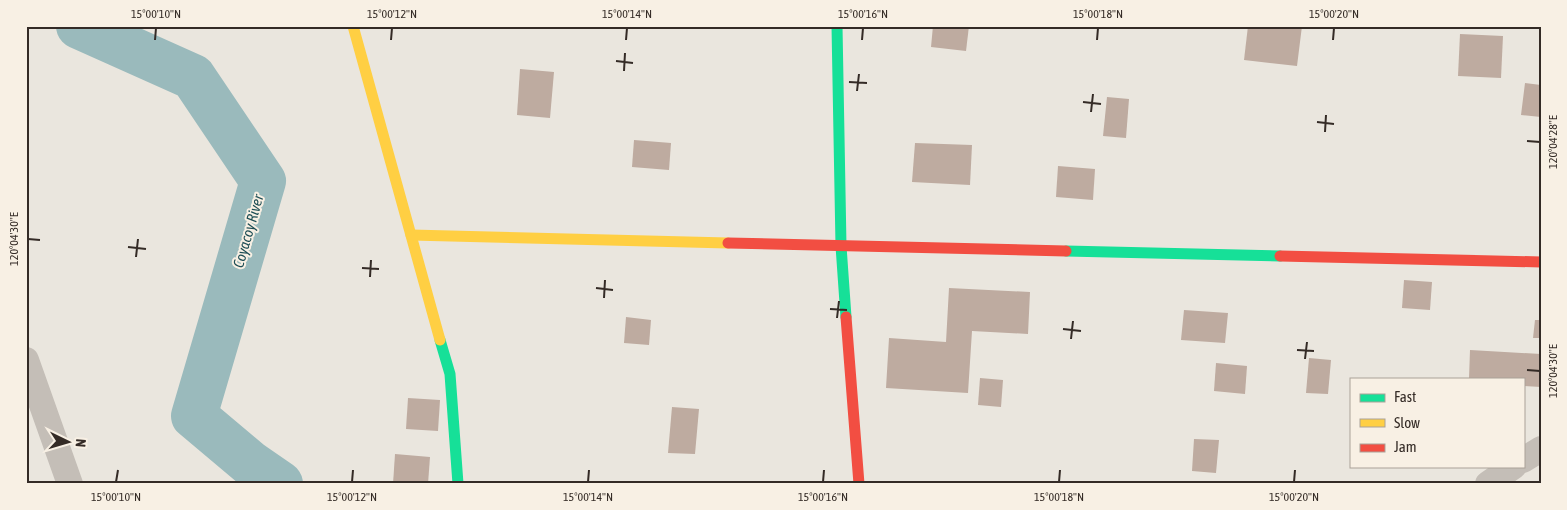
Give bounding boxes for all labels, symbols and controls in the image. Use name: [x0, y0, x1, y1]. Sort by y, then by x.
text: 15°00'10"N: [131, 7, 181, 21]
text: 15°00'12"N: [367, 7, 417, 21]
text: 15°00'14"N: [602, 7, 652, 21]
text: 15°00'16"N: [838, 7, 888, 21]
text: 15°00'18"N: [1073, 7, 1123, 21]
text: 15°00'20"N: [1309, 7, 1359, 21]
text: 120°04'28"E: [1546, 115, 1560, 169]
water label: Coyacoy River: [229, 192, 267, 270]
text: 120°04'30"E: [7, 212, 21, 266]
text: 120°04'30"E: [1546, 344, 1560, 398]
legend: [1350, 378, 1524, 468]
text: Fast: [1394, 388, 1416, 405]
text: Slow: [1394, 414, 1420, 431]
north arrow: [42, 418, 92, 468]
text: N: [73, 438, 89, 448]
text: Jam: [1394, 438, 1417, 455]
text: 15°00'10"N: [91, 490, 141, 504]
text: 15°00'12"N: [327, 490, 377, 504]
text: 15°00'14"N: [563, 490, 613, 504]
text: 15°00'16"N: [798, 490, 848, 504]
text: 15°00'18"N: [1034, 490, 1084, 504]
text: 15°00'20"N: [1269, 490, 1319, 504]

